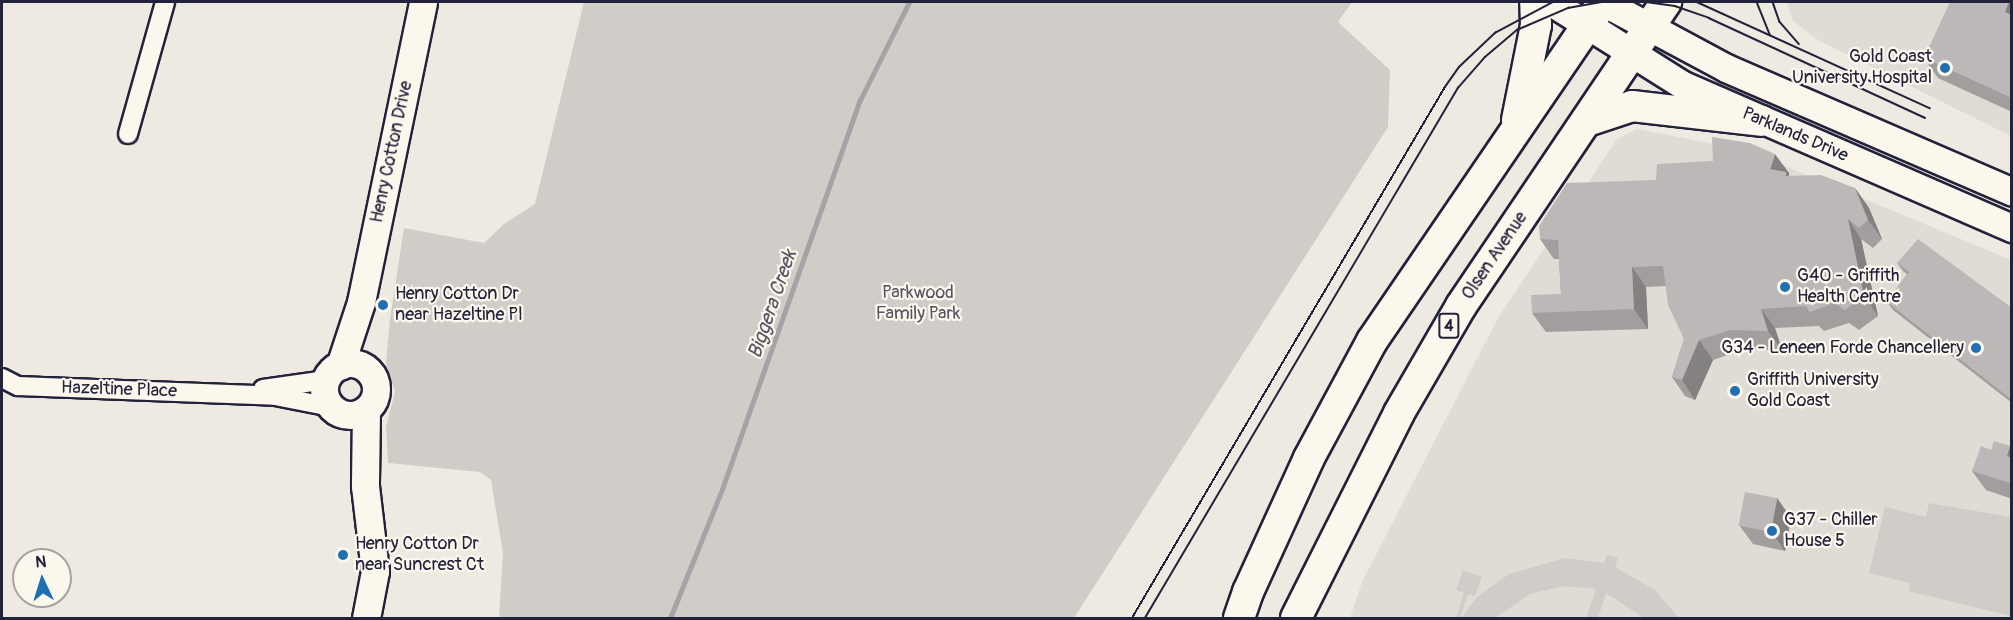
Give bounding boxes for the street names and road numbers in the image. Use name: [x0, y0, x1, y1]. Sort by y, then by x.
street label: Henry Cotton Drive: [366, 79, 418, 225]
street label: Parklands Drive: [1739, 103, 1851, 167]
street label: Olsen Avenue: [1458, 208, 1532, 304]
road number: 4: [1437, 313, 1461, 339]
street label: Hazeltine Place: [61, 377, 177, 403]

